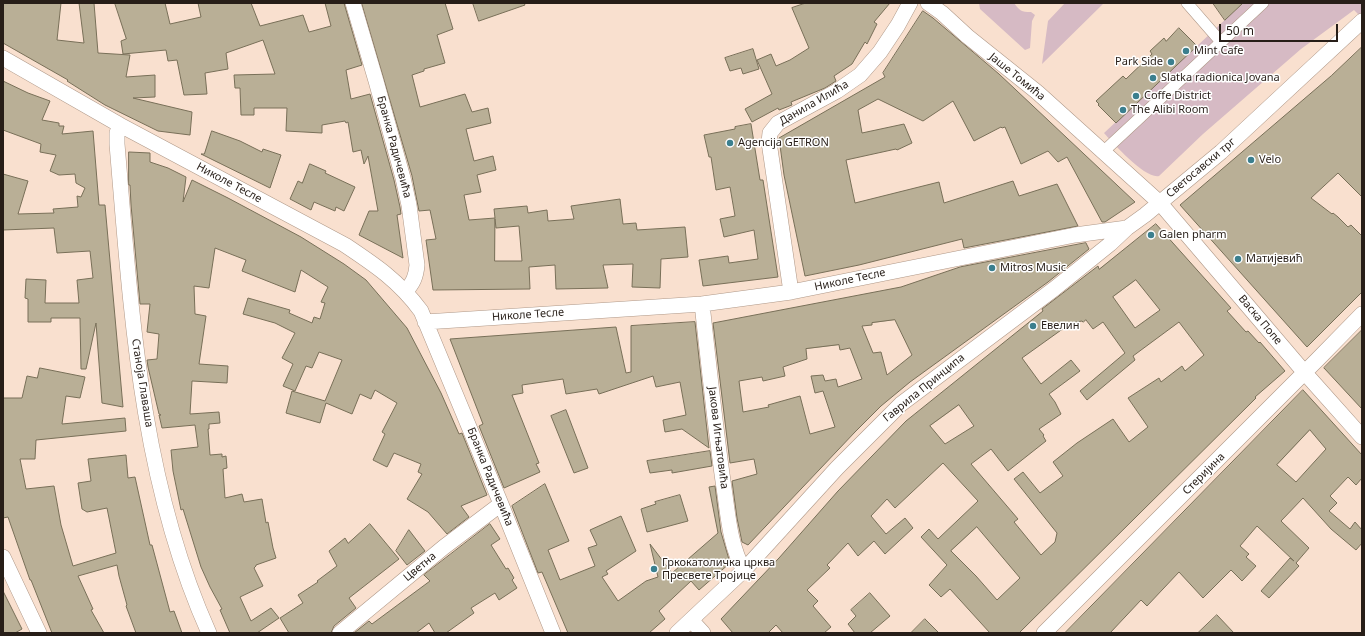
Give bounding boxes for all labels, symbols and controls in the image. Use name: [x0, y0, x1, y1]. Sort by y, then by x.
scale bar: [1221, 16, 1340, 42]
text: 50 m: [1226, 22, 1254, 39]
place label: Mint Cafe: [1194, 44, 1244, 58]
marker: Mint Cafe: [1181, 46, 1191, 56]
street label: Јаше Томића: [986, 50, 1048, 104]
place label: Park Side: [1115, 55, 1163, 69]
marker: Park Side: [1166, 57, 1176, 67]
place label: Slatka radionica Jovana: [1161, 71, 1280, 85]
marker: Slatka radionica Jovana: [1148, 73, 1158, 83]
street label: Данила Илића: [777, 78, 851, 128]
place label: Coffe District: [1144, 89, 1211, 103]
marker: Coffe District: [1131, 91, 1141, 101]
street label: Бранка Радичевића: [374, 94, 414, 200]
place label: The Alibi Room: [1131, 103, 1209, 117]
marker: The Alibi Room: [1118, 105, 1128, 115]
street label: Светосавски трг: [1164, 135, 1238, 201]
place label: Agencija GETRON: [738, 136, 829, 150]
marker: Agencija GETRON: [725, 138, 735, 148]
place label: Velo: [1259, 153, 1281, 167]
marker: Velo: [1246, 155, 1256, 165]
street label: Николе Тесле: [194, 160, 264, 206]
place label: Galen pharm: [1159, 228, 1226, 242]
marker: Galen pharm: [1146, 230, 1156, 240]
place label: Матијевић: [1246, 252, 1303, 266]
marker: Матијевић: [1233, 254, 1243, 264]
place label: Mitros Music: [1000, 261, 1066, 275]
marker: Mitros Music: [987, 263, 997, 273]
street label: Николе Тесле: [813, 266, 887, 294]
street label: Васка Попе: [1235, 293, 1285, 347]
street label: Николе Тесле: [492, 306, 564, 324]
place label: Евелин: [1041, 319, 1079, 333]
marker: Евелин: [1028, 321, 1038, 331]
street label: Станоја Главаша: [128, 338, 156, 428]
street label: Гаврила Принципа: [881, 351, 967, 425]
street label: Јакова Игњатовића: [705, 386, 731, 490]
street label: Бранка Радичевића: [464, 426, 516, 528]
street label: Стеријина: [1180, 450, 1228, 498]
street label: Цветна: [401, 550, 439, 584]
place label: Гркокатоличка црква Пресвете Тројице: [662, 556, 775, 582]
marker: Гркокатоличка црква Пресвете Тројице: [649, 564, 659, 574]

